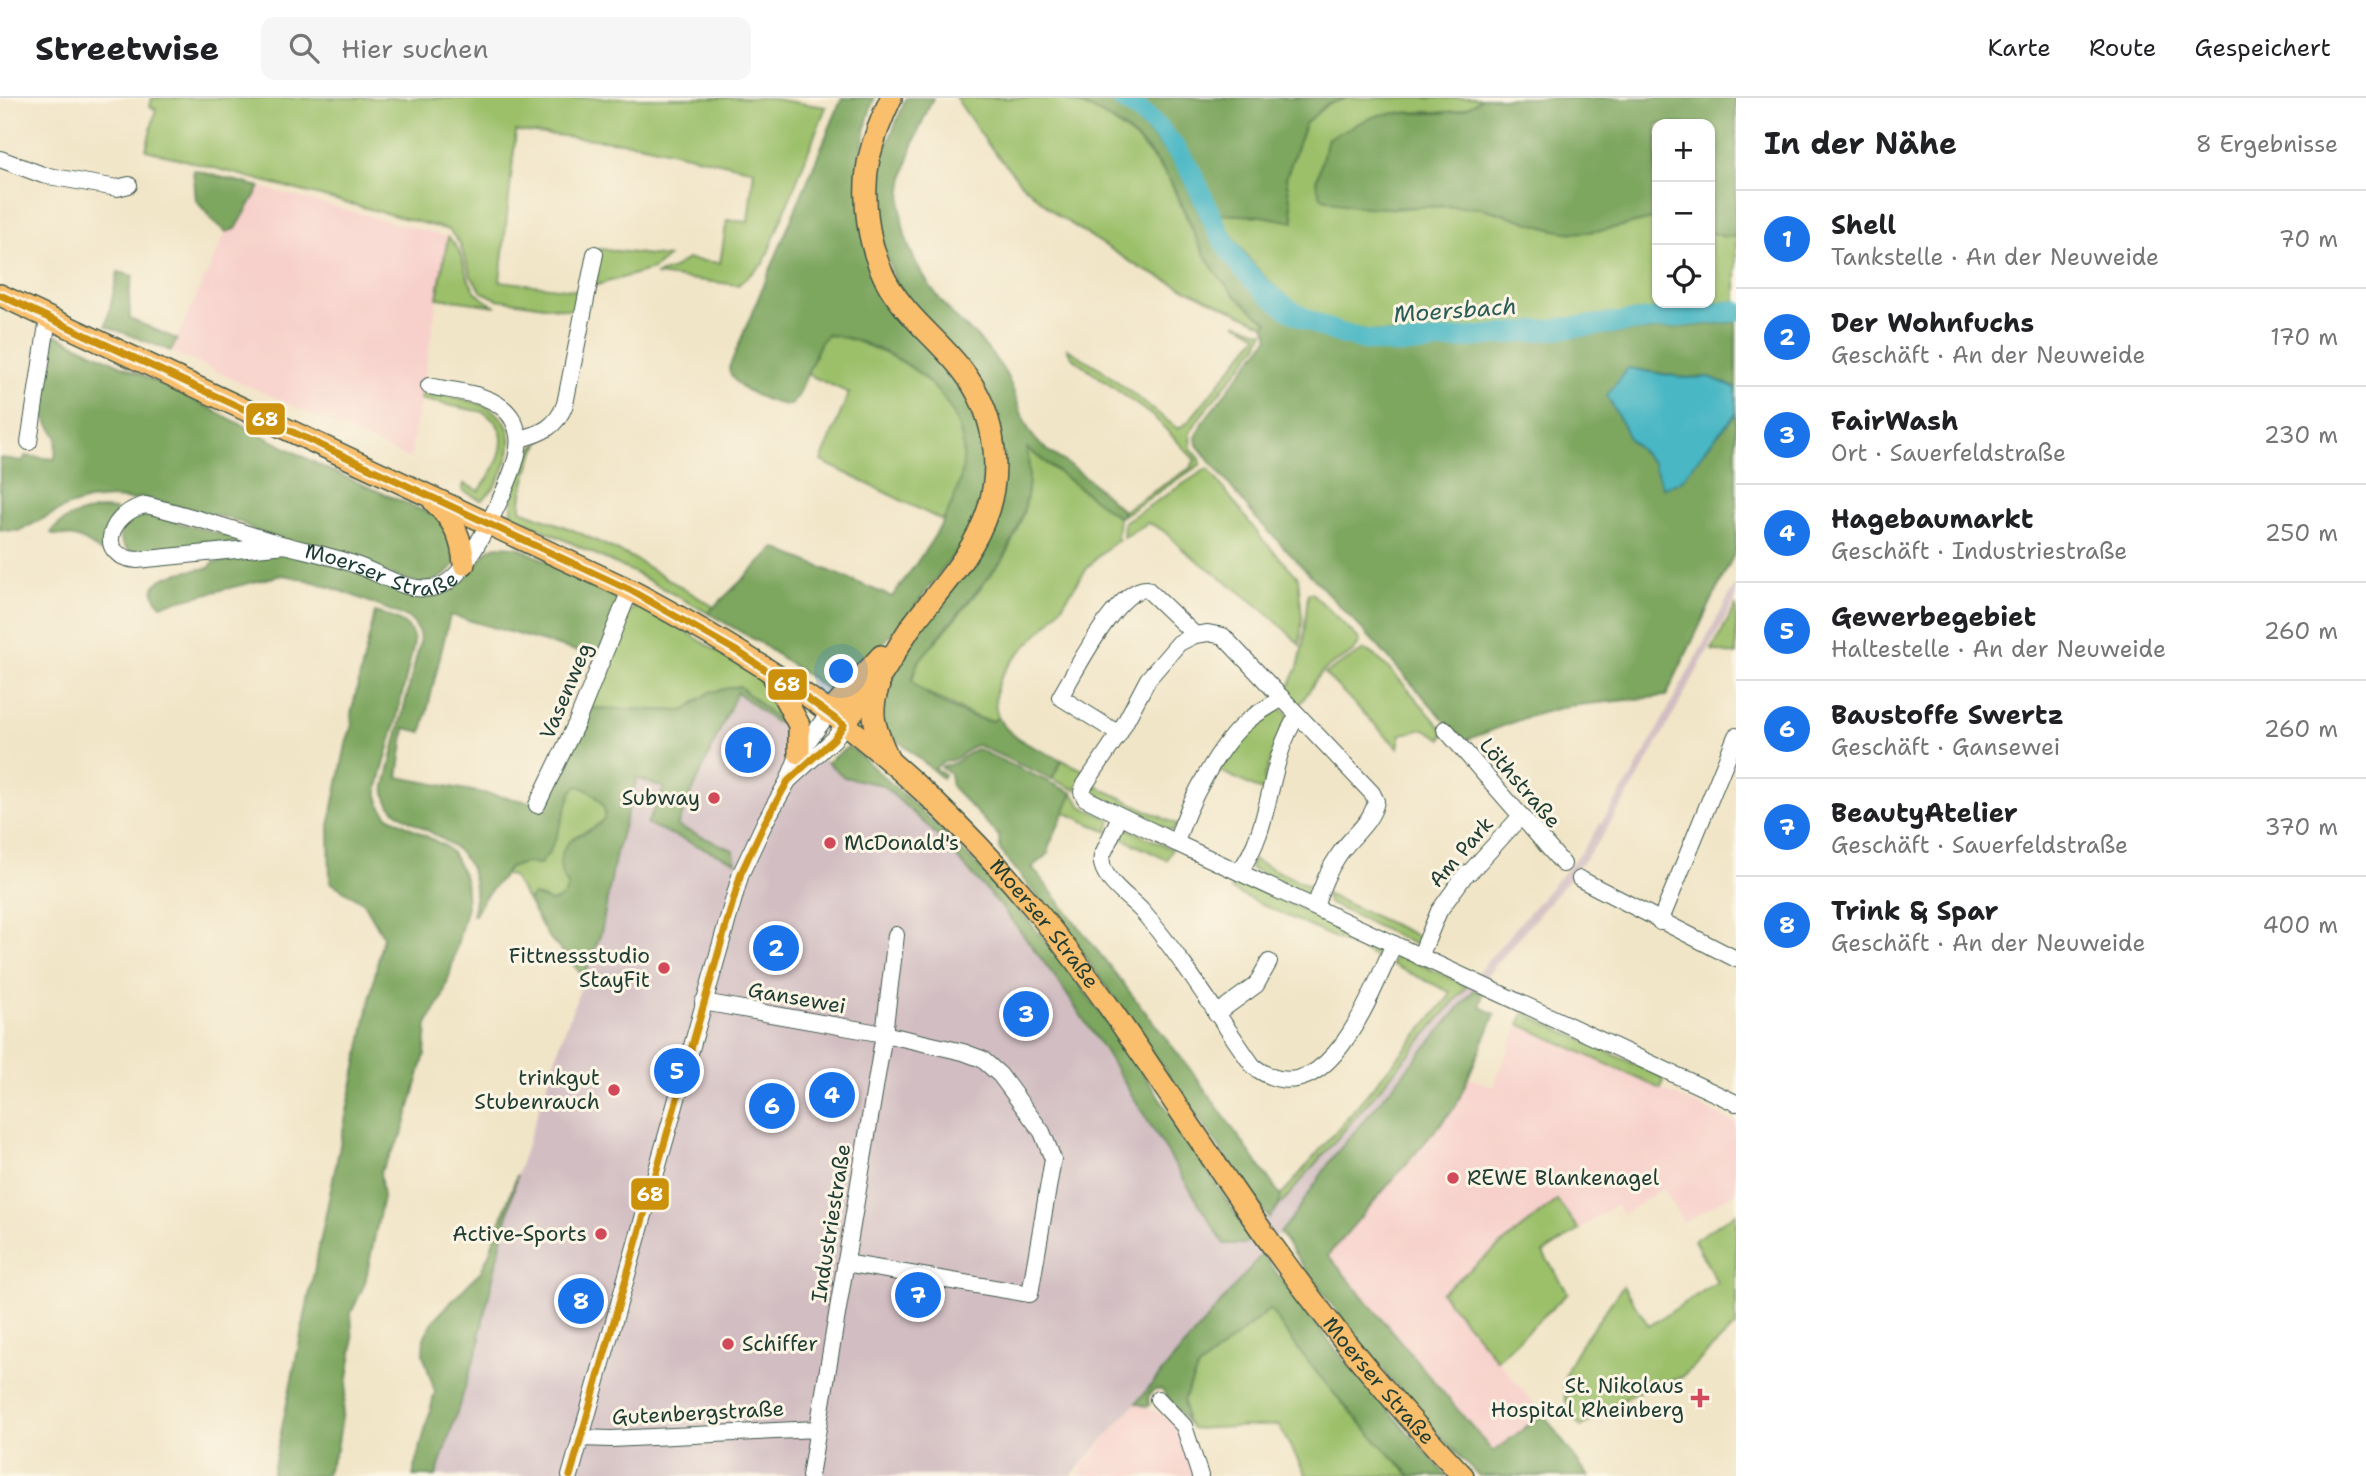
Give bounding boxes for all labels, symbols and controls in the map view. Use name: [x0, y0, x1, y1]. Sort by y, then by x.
search box: [261, 17, 751, 80]
text: Streetwise: [35, 26, 219, 71]
icon: search: [285, 29, 323, 67]
text: Hier suchen: [341, 31, 488, 66]
text: Karte: [1987, 32, 2051, 64]
text: Route: [2089, 32, 2156, 64]
text: Gespeichert: [2194, 32, 2331, 64]
map controls: [1652, 119, 1715, 308]
button: +: [1652, 119, 1715, 182]
text: In der Nähe: [1764, 123, 1957, 164]
text: 8 Ergebnisse: [2196, 129, 2338, 159]
button: −: [1652, 182, 1715, 245]
text: Shell: [1831, 207, 1896, 242]
text: 1: [1782, 224, 1792, 254]
text: 70 m: [2279, 224, 2338, 254]
text: Tankstelle · An der Neuweide: [1831, 242, 2159, 272]
button: locate: [1652, 245, 1715, 308]
water label: Moersbach: [1392, 291, 1518, 329]
text: Der Wohnfuchs: [1831, 305, 2034, 340]
text: 2: [1779, 322, 1795, 352]
text: 170 m: [2270, 322, 2338, 352]
text: Geschäft · An der Neuweide: [1831, 340, 2145, 370]
line badge: 68: [245, 402, 286, 436]
text: FairWash: [1831, 403, 1958, 438]
text: 68: [252, 407, 278, 432]
text: 3: [1779, 420, 1795, 450]
text: 230 m: [2264, 420, 2338, 450]
text: Ort · Sauerfeldstraße: [1831, 438, 2066, 468]
text: Hagebaumarkt: [1831, 501, 2033, 536]
text: 4: [1779, 518, 1795, 548]
text: 250 m: [2265, 518, 2338, 548]
text: Geschäft · Industriestraße: [1831, 536, 2127, 566]
street label: Moerser Straße: [302, 537, 464, 603]
text: Gewerbegebiet: [1831, 599, 2036, 634]
text: 5: [1780, 616, 1794, 646]
text: 260 m: [2264, 616, 2338, 646]
text: Haltestelle · An der Neuweide: [1831, 634, 2166, 664]
street label: Vasenweg: [533, 638, 599, 744]
your location: [824, 654, 858, 688]
line badge: 68: [767, 668, 808, 701]
text: 68: [774, 672, 800, 697]
text: Baustoffe Swertz: [1831, 697, 2064, 732]
text: 6: [1779, 714, 1795, 744]
text: 260 m: [2264, 714, 2338, 744]
pin: 1: [725, 724, 771, 776]
street label: Löthstraße: [1473, 732, 1567, 834]
text: Geschäft · Gansewei: [1831, 732, 2060, 762]
place label: Subway: [622, 784, 700, 812]
marker: Subway: [706, 790, 722, 806]
text: BeautyAtelier: [1831, 795, 2018, 830]
street label: Am Park: [1422, 811, 1500, 893]
text: 7: [1779, 812, 1795, 842]
text: 370 m: [2265, 812, 2338, 842]
place label: McDonald's: [844, 829, 959, 857]
text: Geschäft · Sauerfeldstraße: [1831, 830, 2128, 860]
marker: McDonald's: [822, 835, 838, 851]
street label: Moerser Straße: [983, 853, 1105, 994]
text: Trink & Spar: [1831, 893, 1999, 928]
text: 8: [1779, 910, 1795, 940]
text: 400 m: [2262, 910, 2338, 940]
pin: 2: [753, 922, 799, 974]
text: Geschäft · An der Neuweide: [1831, 928, 2145, 958]
place label: Fittnessstudio StayFit: [509, 942, 650, 994]
marker: Fittnessstudio StayFit: [656, 960, 672, 976]
street label: Gansewei: [746, 976, 848, 1020]
pin: 3: [1003, 988, 1049, 1040]
pin: 5: [654, 1045, 700, 1097]
place label: trinkgut Stubenrauch: [474, 1064, 600, 1116]
pin: 4: [809, 1069, 855, 1121]
pin: 6: [749, 1080, 795, 1132]
marker: trinkgut Stubenrauch: [606, 1082, 622, 1098]
street label: Industriestraße: [805, 1142, 857, 1304]
place label: REWE Blankenagel: [1467, 1164, 1660, 1192]
marker: REWE Blankenagel: [1445, 1170, 1461, 1186]
line badge: 68: [630, 1177, 670, 1211]
text: 68: [637, 1182, 663, 1207]
place label: Active-Sports: [452, 1220, 587, 1248]
marker: Active-Sports: [593, 1226, 609, 1242]
pin: 7: [895, 1269, 941, 1321]
pin: 8: [558, 1275, 604, 1327]
street label: Moerser Straße: [1316, 1311, 1441, 1451]
place label: Schiffer: [742, 1330, 818, 1358]
marker: Schiffer: [720, 1336, 736, 1352]
place label: St. Nikolaus Hospital Rheinberg: [1491, 1372, 1684, 1424]
marker: St. Nikolaus Hospital Rheinberg: [1690, 1388, 1710, 1408]
street label: Gutenbergstraße: [611, 1395, 785, 1431]

